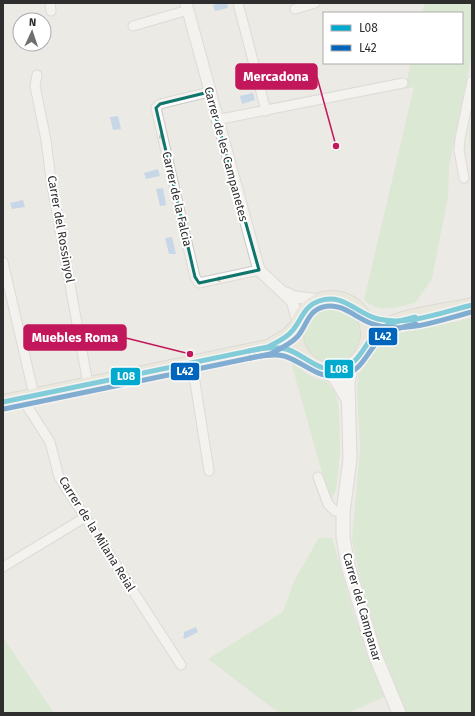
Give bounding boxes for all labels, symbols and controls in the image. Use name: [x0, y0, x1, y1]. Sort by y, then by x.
north arrow: [12, 12, 52, 52]
legend: [323, 12, 463, 64]
text: N: [29, 16, 36, 29]
text: L08: [359, 21, 378, 35]
text: L42: [359, 41, 377, 55]
callout: Mercadona: [236, 64, 317, 89]
text: Mercadona: [243, 69, 309, 84]
street label: Carrer de les Campanetes: [201, 85, 251, 223]
one-way arrow: [159, 132, 165, 144]
street label: Carrer de la Falcia: [159, 150, 195, 248]
street label: Carrer del Rossinyol: [45, 174, 77, 284]
one-way arrow: [215, 276, 227, 282]
callout: Muebles Roma: [24, 325, 126, 350]
line badge: L42: [368, 327, 398, 346]
text: Muebles Roma: [32, 330, 118, 345]
text: L42: [374, 330, 392, 343]
line badge: L08: [324, 359, 354, 379]
line badge: L42: [170, 362, 200, 381]
text: L08: [330, 363, 349, 376]
text: L42: [176, 365, 194, 378]
line badge: L08: [110, 367, 141, 386]
text: L08: [117, 370, 136, 383]
street label: Carrer de la Milana Reial: [56, 474, 138, 594]
street label: Carrer del Campanar: [340, 551, 384, 663]

